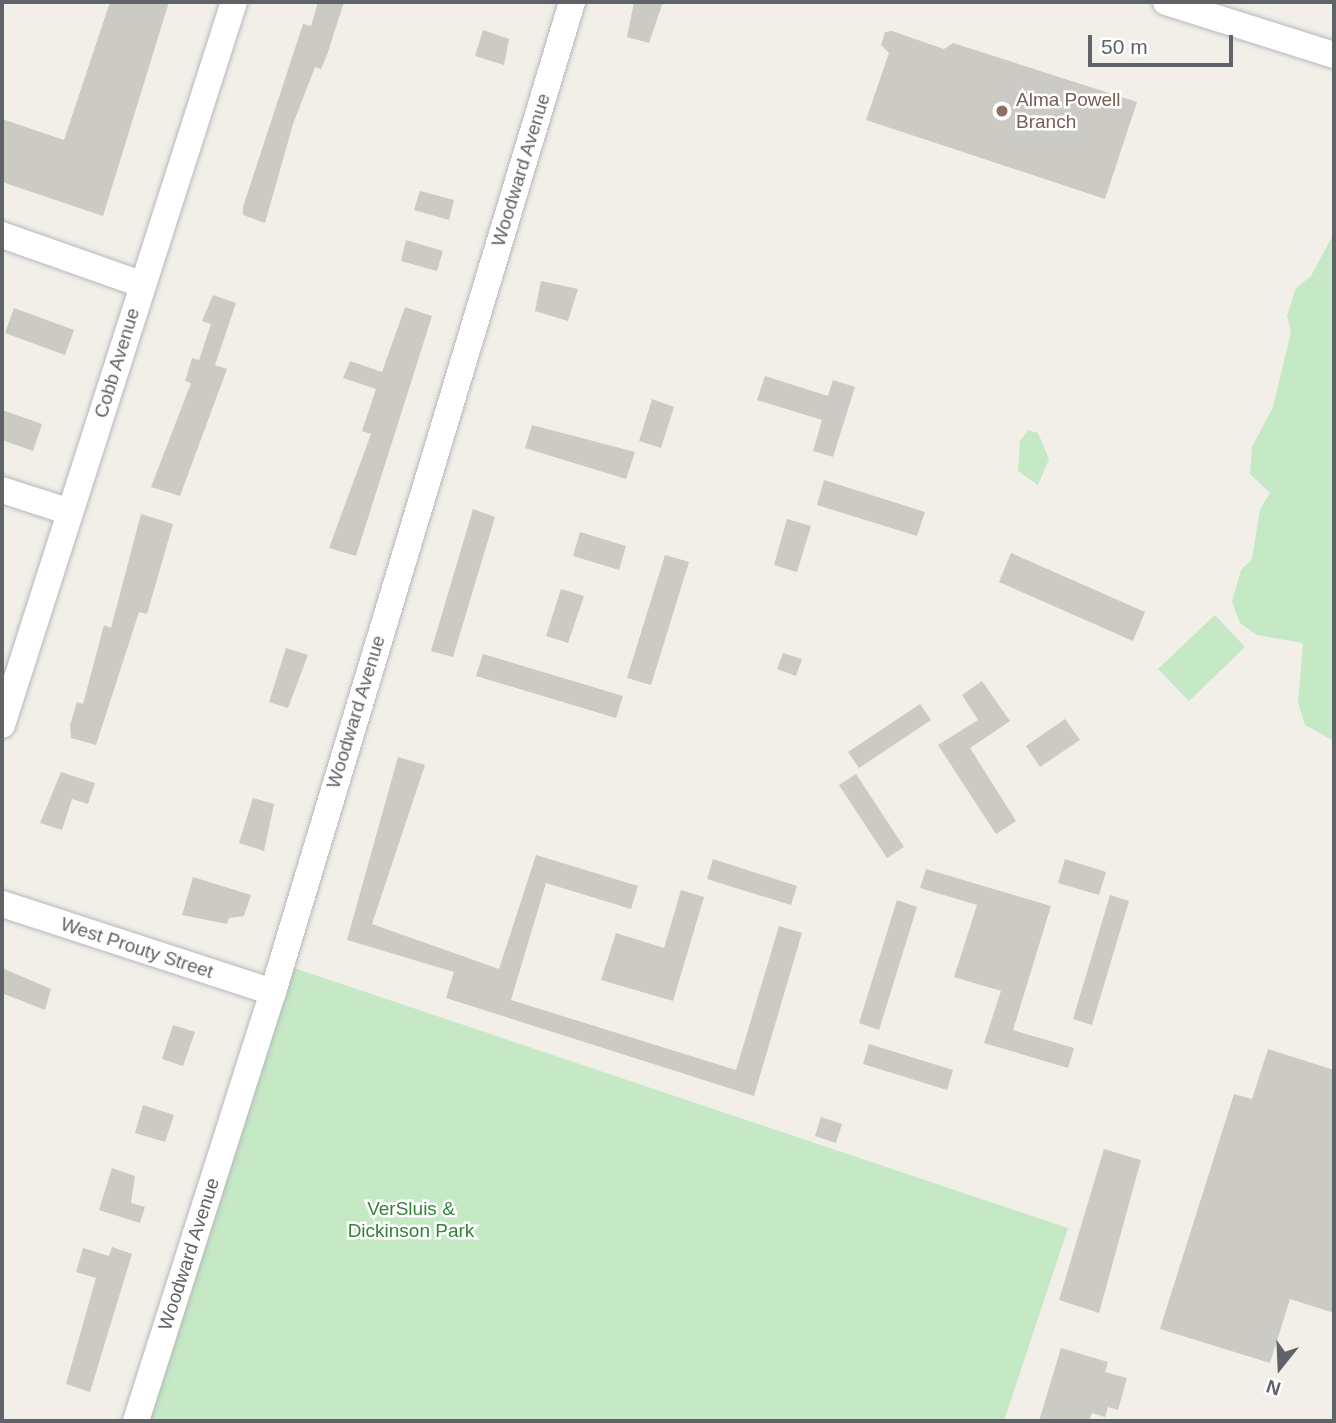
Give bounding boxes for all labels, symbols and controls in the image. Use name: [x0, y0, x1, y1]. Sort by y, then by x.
scale bar: [1091, 21, 1236, 65]
text: 50 m: [1101, 35, 1148, 58]
place label: Alma Powell Branch: [1016, 89, 1121, 133]
street label: Woodward Avenue: [487, 90, 555, 250]
marker: Alma Powell Branch: [994, 103, 1010, 119]
street label: Cobb Avenue: [89, 305, 145, 421]
street label: Woodward Avenue: [322, 632, 390, 792]
street label: West Prouty Street: [58, 913, 216, 983]
street label: Woodward Avenue: [153, 1174, 225, 1334]
park label: VerSluis & Dickinson Park: [348, 1198, 474, 1242]
north arrow: [1245, 1332, 1315, 1402]
text: N: [1264, 1375, 1283, 1400]

